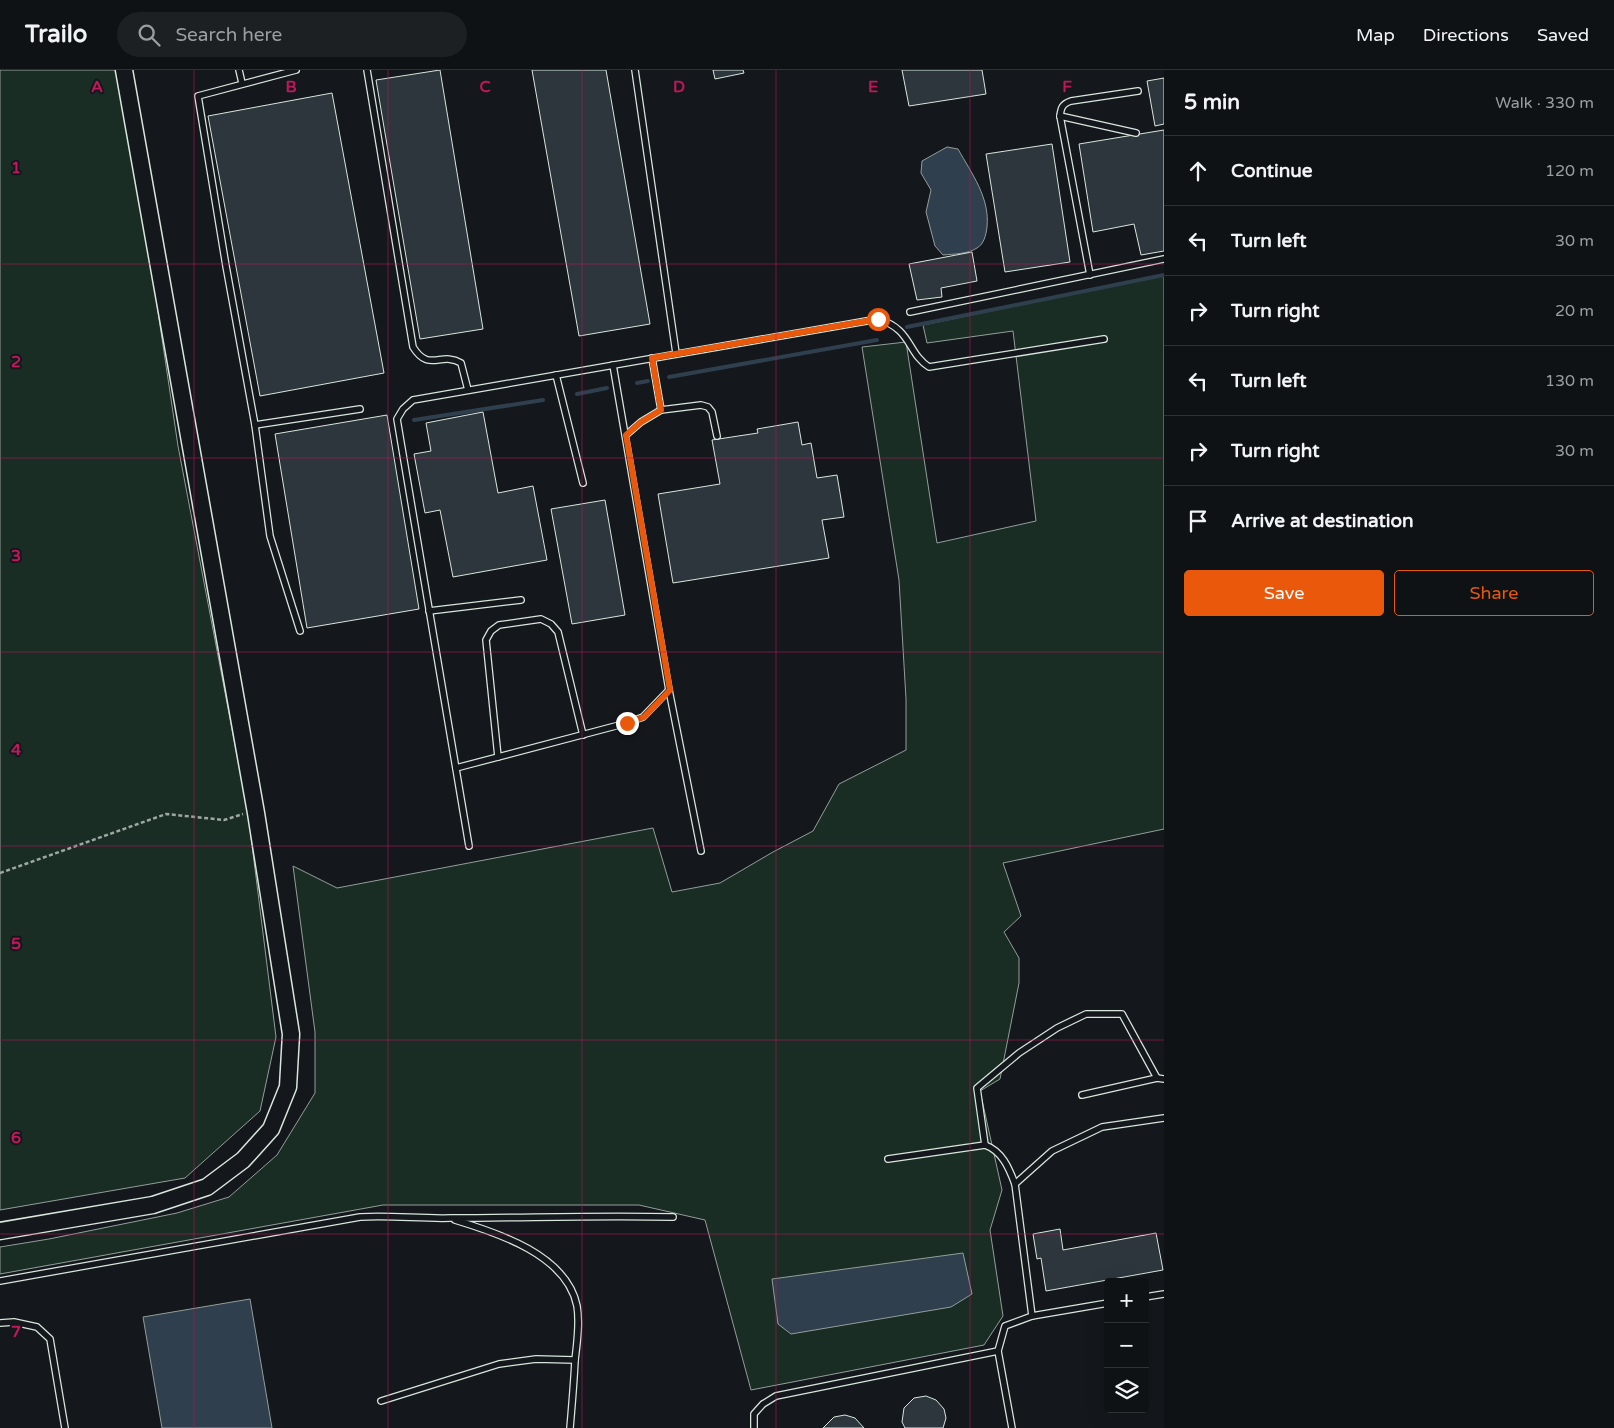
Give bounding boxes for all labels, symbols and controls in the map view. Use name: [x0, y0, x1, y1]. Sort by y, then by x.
search box: [117, 12, 467, 57]
text: Trailo: [25, 20, 87, 49]
icon: search: [135, 21, 163, 49]
text: Search here: [175, 24, 282, 46]
text: Map: [1356, 24, 1395, 46]
text: Directions: [1423, 24, 1509, 46]
text: Saved: [1537, 24, 1589, 46]
text: A: [91, 77, 103, 97]
text: B: [285, 77, 297, 97]
text: C: [479, 77, 491, 97]
text: D: [673, 77, 685, 97]
text: E: [868, 77, 878, 97]
text: F: [1062, 77, 1072, 97]
text: 5 min: [1184, 90, 1240, 115]
text: Walk · 330 m: [1495, 93, 1594, 113]
icon: ahead: [1184, 157, 1212, 185]
text: 1: [11, 158, 21, 178]
text: Continue: [1231, 160, 1313, 182]
text: 120 m: [1545, 161, 1594, 181]
icon: left: [1184, 227, 1212, 255]
text: Turn left: [1231, 230, 1307, 252]
text: 30 m: [1555, 231, 1594, 251]
icon: right: [1184, 297, 1212, 325]
text: Turn right: [1231, 300, 1319, 322]
text: 20 m: [1555, 301, 1594, 321]
route start: [867, 308, 890, 331]
text: 2: [11, 352, 21, 372]
icon: left: [1184, 367, 1212, 395]
text: Turn left: [1231, 370, 1307, 392]
text: 130 m: [1545, 371, 1594, 391]
icon: right: [1184, 437, 1212, 465]
text: Turn right: [1231, 440, 1319, 462]
text: 30 m: [1555, 441, 1594, 461]
icon: arrive: [1184, 507, 1212, 535]
text: Arrive at destination: [1231, 510, 1414, 532]
text: 3: [11, 546, 21, 566]
button: Save: [1184, 570, 1384, 616]
button: Share: [1394, 570, 1594, 616]
route end: [616, 712, 639, 735]
text: 4: [11, 740, 21, 760]
text: 5: [11, 934, 21, 954]
text: 6: [11, 1128, 21, 1148]
map controls: [1104, 1278, 1149, 1413]
button: +: [1104, 1278, 1149, 1323]
text: 7: [11, 1322, 21, 1342]
button: −: [1104, 1323, 1149, 1368]
button: layers: [1104, 1368, 1149, 1413]

